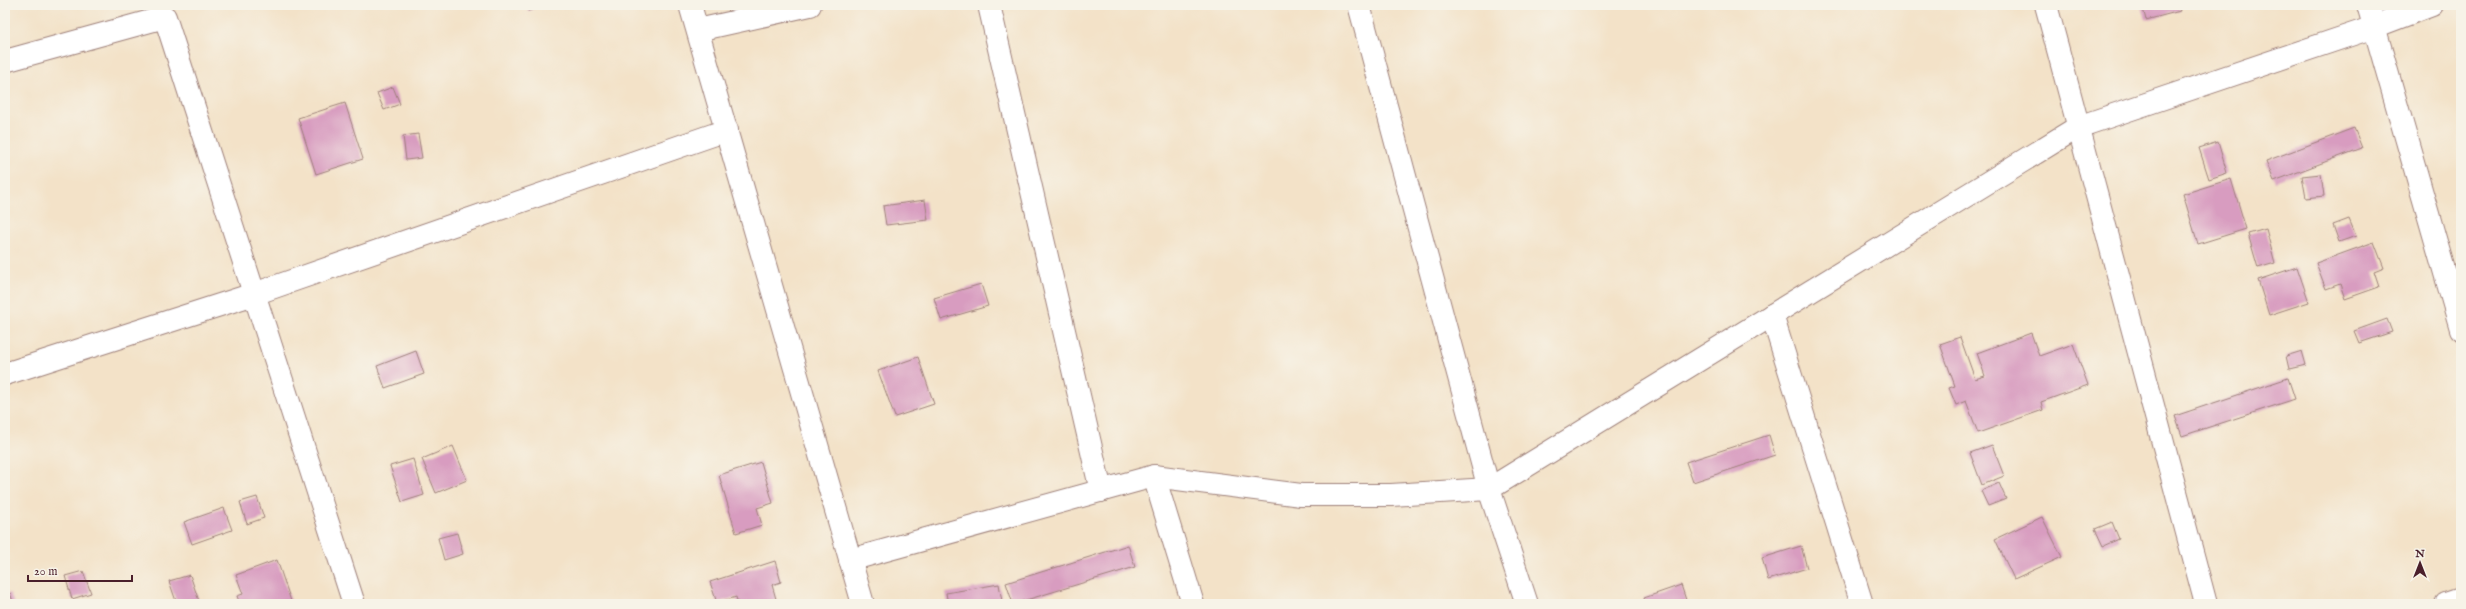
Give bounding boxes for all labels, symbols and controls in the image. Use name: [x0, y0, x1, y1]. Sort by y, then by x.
north arrow: [2400, 543, 2440, 583]
text: N: [2414, 547, 2425, 561]
scale bar: [28, 557, 132, 583]
text: 20 m: [34, 564, 57, 579]

